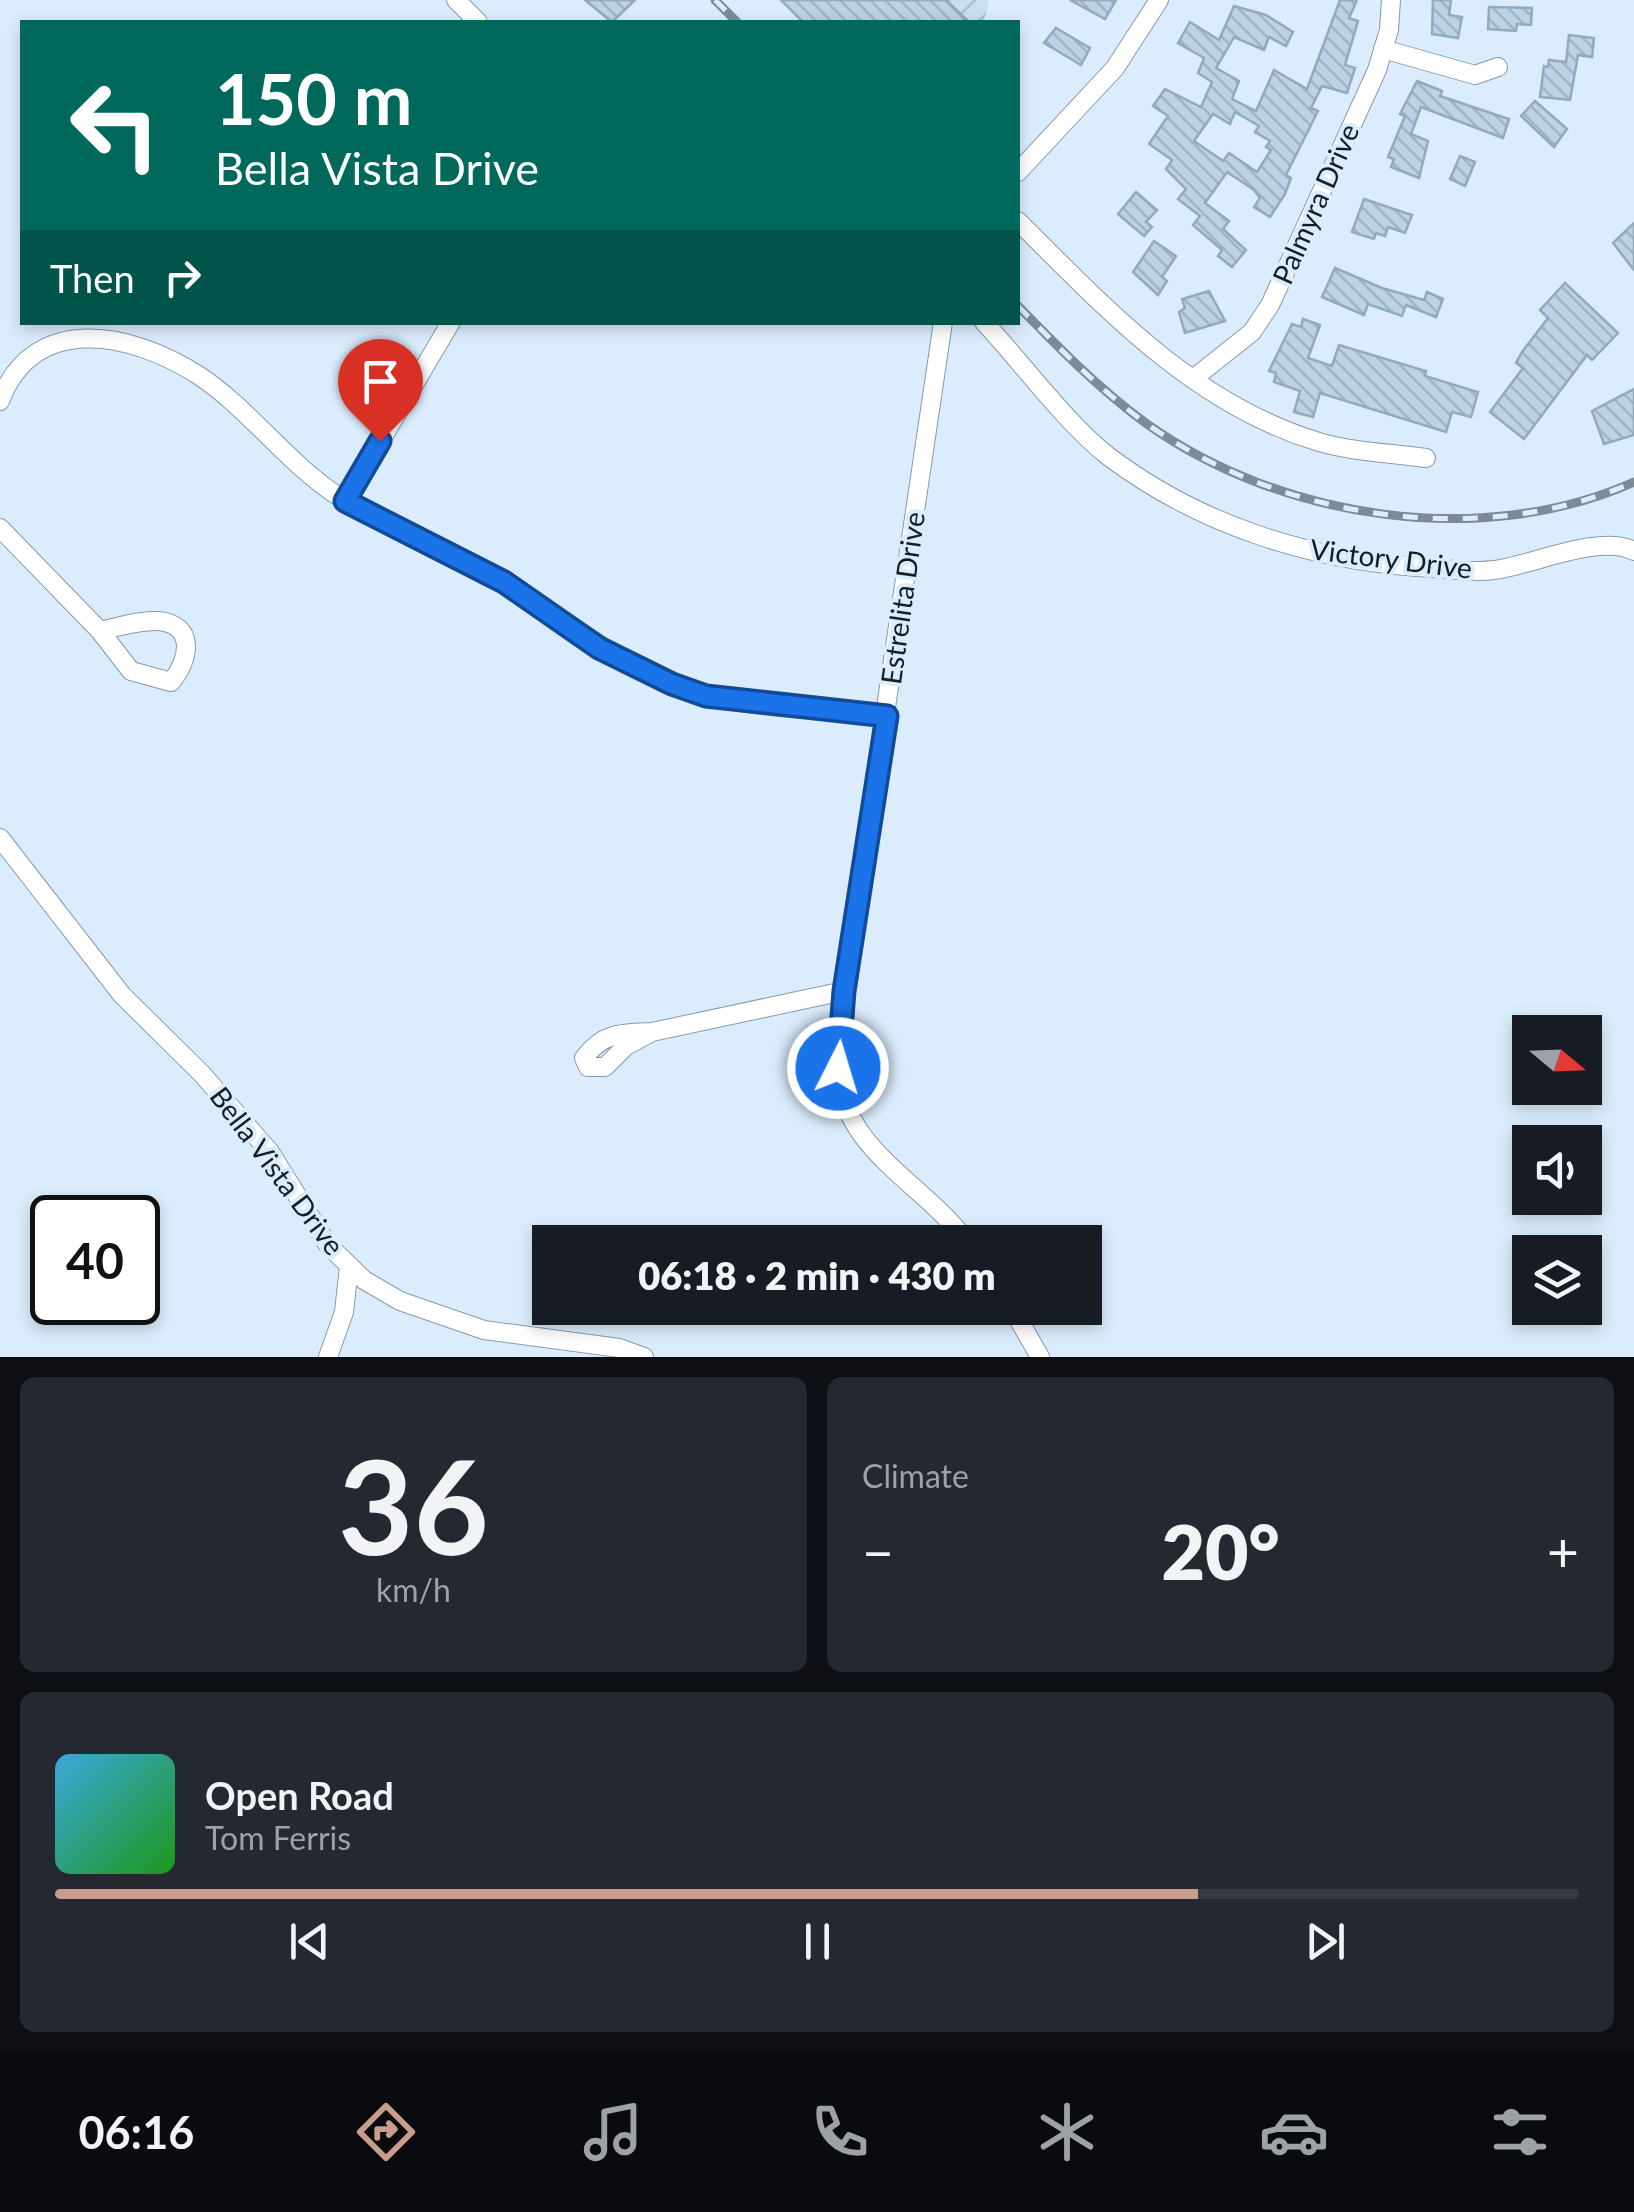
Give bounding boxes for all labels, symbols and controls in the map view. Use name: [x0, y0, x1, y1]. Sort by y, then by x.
text: 150 m: [215, 56, 412, 140]
icon: left: [50, 60, 180, 190]
street label: Palmyra Drive: [1265, 118, 1366, 289]
text: Bella Vista Drive: [215, 141, 539, 195]
icon: right: [155, 250, 210, 305]
text: Then: [50, 255, 135, 301]
pin: [338, 339, 423, 442]
icon: arrive: [353, 354, 408, 409]
street label: Estrelita Drive: [873, 509, 931, 686]
street label: Victory Drive: [1308, 531, 1474, 585]
north arrow: [1512, 1015, 1602, 1105]
map controls: [1512, 1015, 1602, 1325]
position arrow: [786, 1016, 890, 1120]
street label: Bella Vista Drive: [204, 1080, 352, 1261]
button: sound: [1512, 1125, 1602, 1215]
speed limit sign: 40: [30, 1195, 160, 1325]
button: layers: [1512, 1235, 1602, 1325]
text: 06:18 · 2 min · 430 m: [638, 1252, 996, 1298]
text: 36: [338, 1427, 489, 1583]
text: Climate: [862, 1456, 969, 1495]
text: 20°: [1161, 1506, 1280, 1596]
text: −: [862, 1518, 894, 1584]
text: +: [1547, 1518, 1579, 1584]
text: km/h: [376, 1570, 451, 1609]
text: Open Road: [205, 1772, 394, 1818]
text: Tom Ferris: [205, 1818, 351, 1857]
icon: previous: [282, 1914, 337, 1969]
icon: pause: [790, 1914, 845, 1969]
icon: next: [1298, 1914, 1353, 1969]
icon: directions: [351, 2097, 421, 2167]
icon: music: [578, 2097, 648, 2167]
icon: phone: [805, 2097, 875, 2167]
icon: climate: [1032, 2097, 1102, 2167]
icon: car: [1259, 2097, 1329, 2167]
icon: filters: [1485, 2097, 1555, 2167]
text: 06:16: [78, 2105, 194, 2159]

